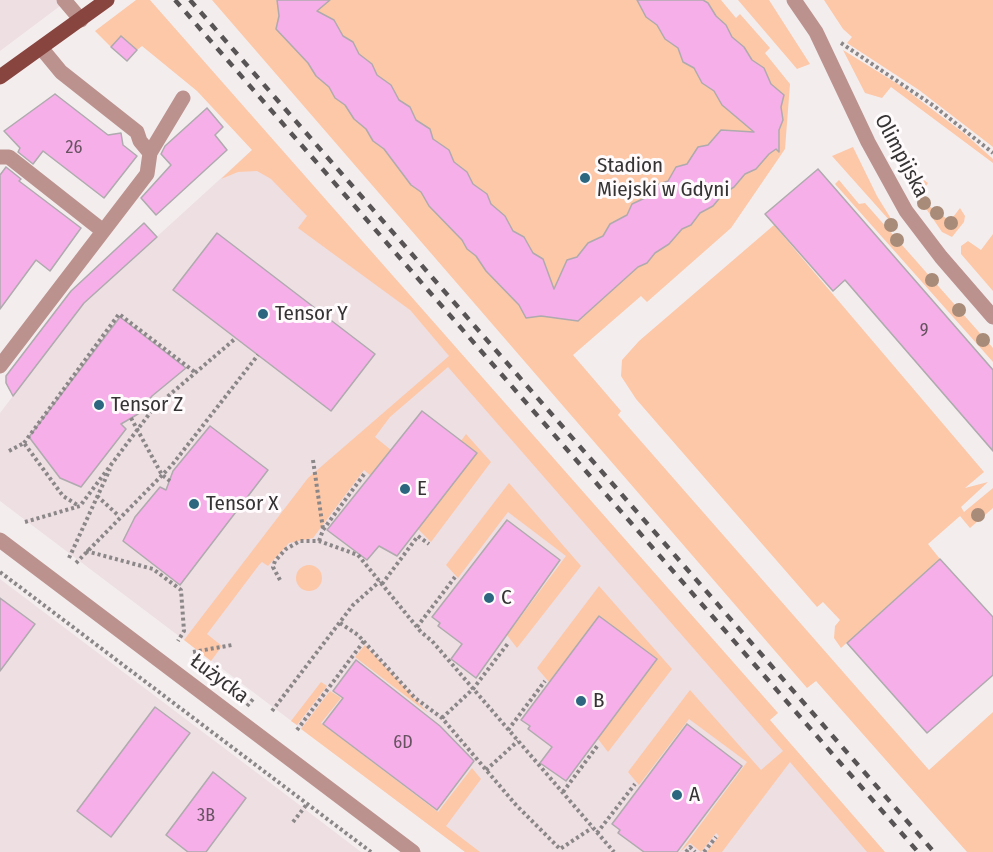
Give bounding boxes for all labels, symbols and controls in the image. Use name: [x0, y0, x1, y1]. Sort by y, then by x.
street label: Olimpijska: [869, 110, 933, 202]
house number: 26: [66, 137, 82, 159]
place label: Stadion Miejski w Gdyni: [597, 153, 730, 203]
marker: Stadion Miejski w Gdyni: [578, 171, 592, 185]
place label: Tensor Y: [275, 301, 348, 327]
marker: Tensor Y: [256, 307, 270, 321]
house number: 9: [920, 320, 928, 342]
place label: Tensor Z: [111, 392, 183, 418]
marker: Tensor Z: [92, 398, 106, 412]
place label: E: [417, 476, 427, 502]
marker: E: [398, 482, 412, 496]
place label: Tensor X: [206, 491, 279, 517]
marker: Tensor X: [187, 497, 201, 511]
place label: C: [501, 585, 512, 611]
marker: C: [482, 591, 496, 605]
street label: Łużycka: [185, 649, 253, 709]
place label: B: [593, 688, 604, 714]
marker: B: [574, 694, 588, 708]
house number: 6D: [393, 732, 413, 754]
place label: A: [689, 782, 700, 808]
marker: A: [670, 788, 684, 802]
house number: 3B: [197, 805, 215, 827]

